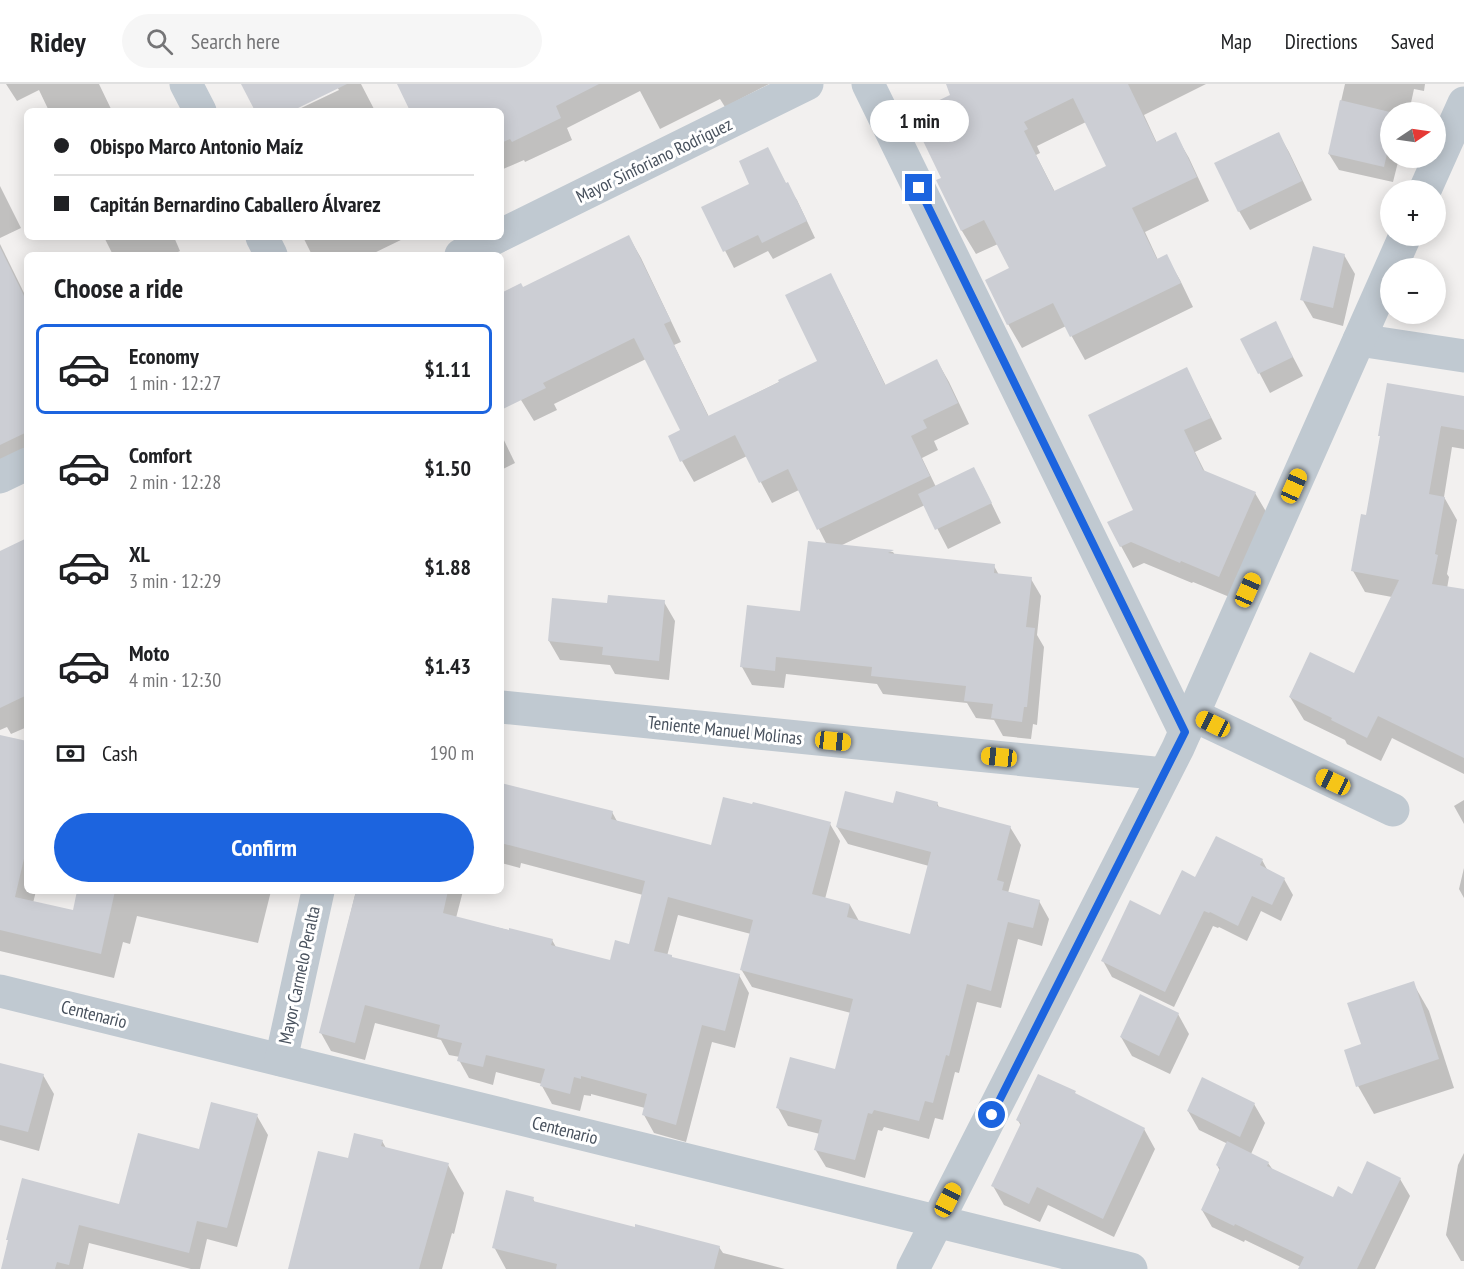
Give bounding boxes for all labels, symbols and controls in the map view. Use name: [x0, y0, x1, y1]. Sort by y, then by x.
search box: [122, 14, 542, 68]
text: Ridey: [30, 23, 86, 60]
icon: search: [143, 25, 176, 58]
text: Search here: [191, 27, 280, 55]
text: Map: [1221, 28, 1252, 55]
text: Directions: [1285, 28, 1358, 55]
text: Saved: [1391, 28, 1434, 55]
callout: 1 min: [870, 101, 968, 143]
north arrow: [1380, 102, 1446, 168]
map controls: [1380, 102, 1446, 324]
text: 1 min: [899, 108, 940, 134]
street label: Mayor Sinforiano Rodriguez: [572, 112, 736, 208]
text: Obispo Marco Antonio Maíz: [90, 132, 303, 160]
route end: [905, 174, 932, 201]
button: +: [1380, 180, 1446, 246]
text: Capitán Bernardino Caballero Álvarez: [90, 190, 381, 218]
button: −: [1380, 258, 1446, 324]
text: Choose a ride: [54, 271, 183, 305]
icon: car: [57, 342, 111, 396]
text: Economy: [129, 342, 199, 370]
text: $1.11: [424, 355, 471, 383]
text: 1 min · 12:27: [129, 370, 221, 396]
icon: car: [57, 441, 111, 495]
text: Comfort: [129, 441, 192, 469]
text: $1.50: [424, 454, 471, 482]
car: [1278, 466, 1310, 506]
text: 2 min · 12:28: [129, 469, 221, 495]
icon: car: [57, 540, 111, 594]
text: XL: [129, 540, 150, 568]
text: $1.88: [424, 553, 471, 581]
text: 3 min · 12:29: [129, 568, 221, 594]
car: [1232, 570, 1264, 610]
icon: car: [57, 639, 111, 693]
text: Moto: [129, 639, 170, 667]
text: $1.43: [424, 652, 471, 680]
text: 4 min · 12:30: [129, 667, 221, 693]
car: [1193, 708, 1233, 740]
street label: Teniente Manuel Molinas: [647, 710, 803, 750]
car: [814, 730, 852, 752]
icon: cash: [54, 737, 87, 770]
text: Cash: [102, 739, 138, 767]
text: 190 m: [430, 740, 474, 766]
car: [980, 746, 1018, 768]
car: [1313, 766, 1353, 798]
button: Confirm: [54, 813, 474, 882]
street label: Mayor Carmelo Peralta: [273, 904, 325, 1046]
street label: Centenario: [59, 995, 130, 1033]
route start: [978, 1101, 1005, 1128]
street label: Centenario: [530, 1111, 601, 1149]
car: [932, 1180, 964, 1220]

